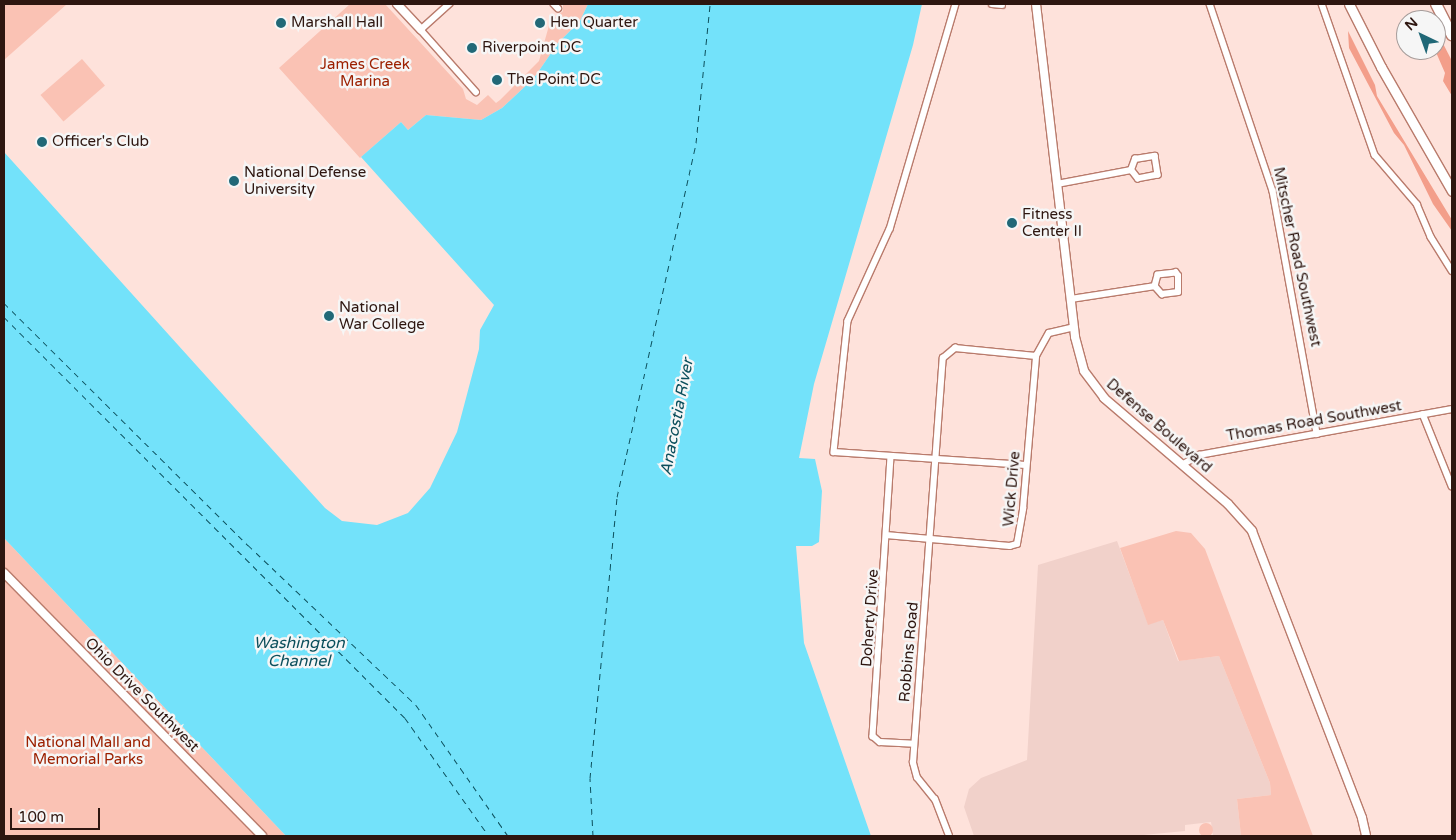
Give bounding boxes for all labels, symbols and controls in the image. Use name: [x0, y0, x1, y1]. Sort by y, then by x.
north arrow: [1396, 10, 1446, 60]
place label: Marshall Hall: [291, 14, 383, 32]
place label: Hen Quarter: [550, 14, 638, 32]
text: N: [1401, 14, 1421, 34]
marker: Marshall Hall: [275, 17, 287, 29]
marker: Hen Quarter: [534, 17, 546, 29]
place label: Riverpoint DC: [482, 39, 581, 57]
marker: Riverpoint DC: [466, 42, 478, 54]
park label: James Creek Marina: [320, 55, 410, 90]
place label: The Point DC: [507, 71, 601, 89]
marker: The Point DC: [491, 74, 503, 86]
place label: Officer's Club: [52, 133, 149, 151]
marker: Officer's Club: [36, 136, 48, 148]
place label: National Defense University: [244, 163, 366, 198]
street label: Mitscher Road Southwest: [1269, 166, 1325, 348]
marker: National Defense University: [228, 175, 240, 187]
place label: Fitness Center II: [1022, 205, 1082, 240]
marker: Fitness Center II: [1006, 217, 1018, 229]
place label: National War College: [339, 298, 425, 333]
marker: National War College: [323, 310, 335, 322]
water label: Anacostia River: [656, 357, 698, 477]
street label: Defense Boulevard: [1103, 375, 1215, 477]
street label: Thomas Road Southwest: [1225, 397, 1403, 445]
street label: Wick Drive: [1000, 450, 1024, 528]
street label: Doherty Drive: [858, 568, 882, 668]
street label: Robbins Road: [896, 601, 922, 703]
water label: Washington Channel: [253, 633, 345, 671]
street label: Ohio Drive Southwest: [81, 634, 203, 756]
park label: National Mall and Memorial Parks: [25, 733, 151, 768]
scale bar: [12, 798, 102, 830]
text: 100 m: [18, 808, 64, 826]

